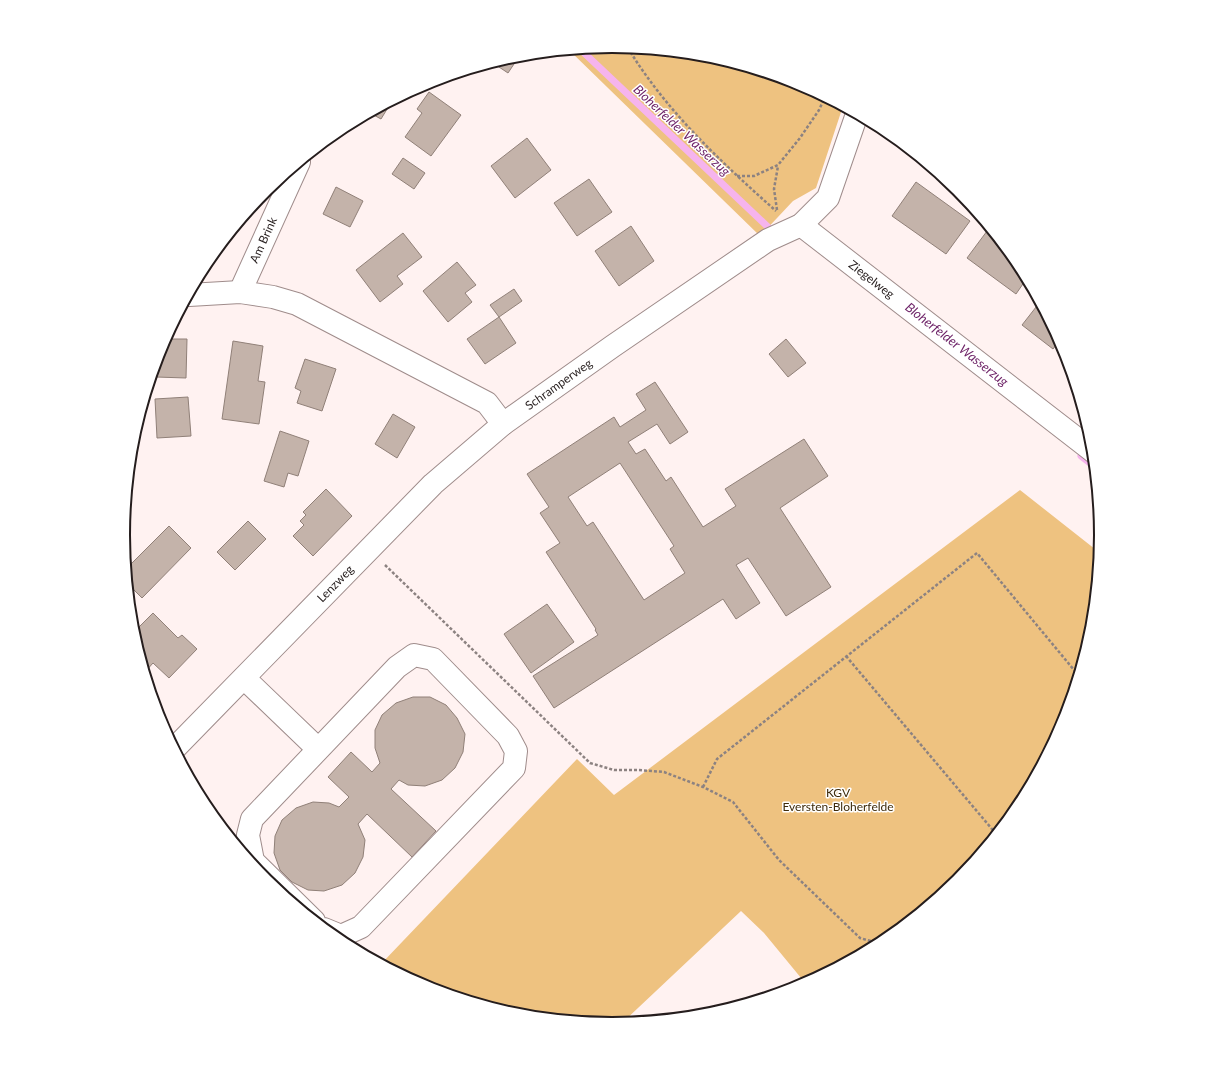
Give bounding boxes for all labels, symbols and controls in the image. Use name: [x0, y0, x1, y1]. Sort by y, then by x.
water label: Bloherfelder Wasserzug: [630, 81, 734, 179]
street label: Am Brink: [246, 214, 280, 265]
street label: Ziegelweg: [846, 257, 897, 301]
water label: Bloherfelder Wasserzug: [902, 299, 1012, 390]
street label: Schramperweg: [522, 355, 595, 413]
street label: Lenzweg: [314, 562, 357, 605]
park label: KGV Eversten-Bloherfelde: [782, 785, 894, 814]

